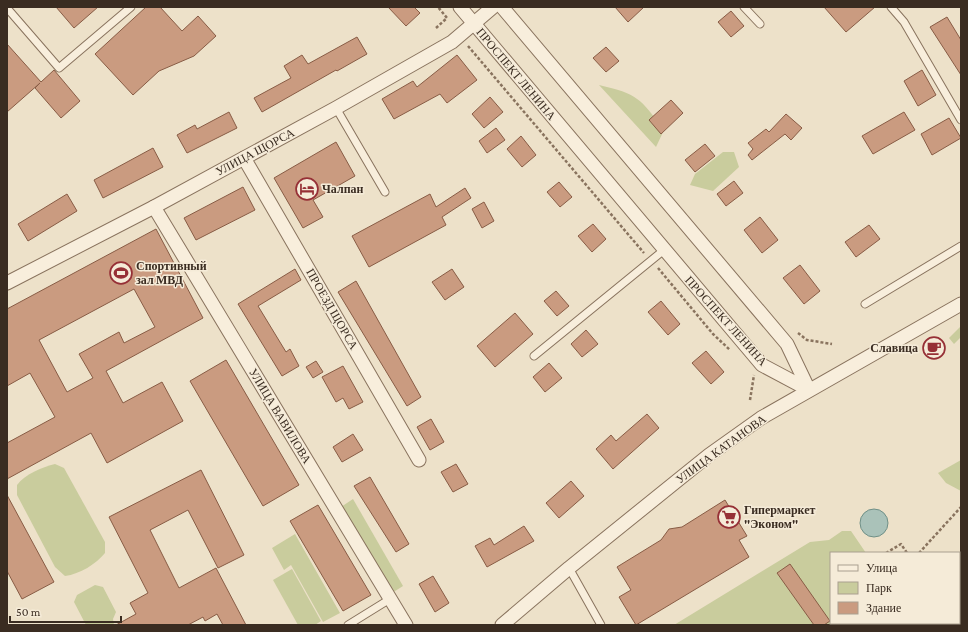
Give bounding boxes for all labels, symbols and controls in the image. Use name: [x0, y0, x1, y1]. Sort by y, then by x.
street label: ПРОСПЕКТ ЛЕНИНА: [473, 25, 559, 123]
street label: УЛИЦА ЩОРСА: [213, 125, 297, 179]
hotel icon: Чалпан: [294, 176, 320, 202]
place label: Чалпан: [322, 182, 364, 196]
place label: Спортивный зал МВД: [136, 259, 207, 287]
sports icon: Спортивный зал МВД: [108, 260, 134, 286]
street label: ПРОЕЗД ЩОРСА: [303, 266, 361, 352]
street label: ПРОСПЕКТ ЛЕНИНА: [682, 273, 770, 369]
cafe icon: Славица: [921, 335, 947, 361]
place label: Славица: [870, 341, 918, 355]
street label: УЛИЦА ВАВИЛОВА: [246, 366, 314, 467]
street label: УЛИЦА КАТАНОВА: [673, 411, 769, 486]
place label: Гипермаркет "Эконом": [744, 503, 816, 531]
supermarket icon: Гипермаркет "Эконом": [716, 504, 742, 530]
legend: [830, 552, 960, 624]
text: Улица: [866, 561, 898, 575]
text: Парк: [866, 581, 892, 595]
scale bar: [10, 598, 121, 624]
text: Здание: [866, 601, 901, 615]
text: 50 m: [16, 605, 41, 619]

